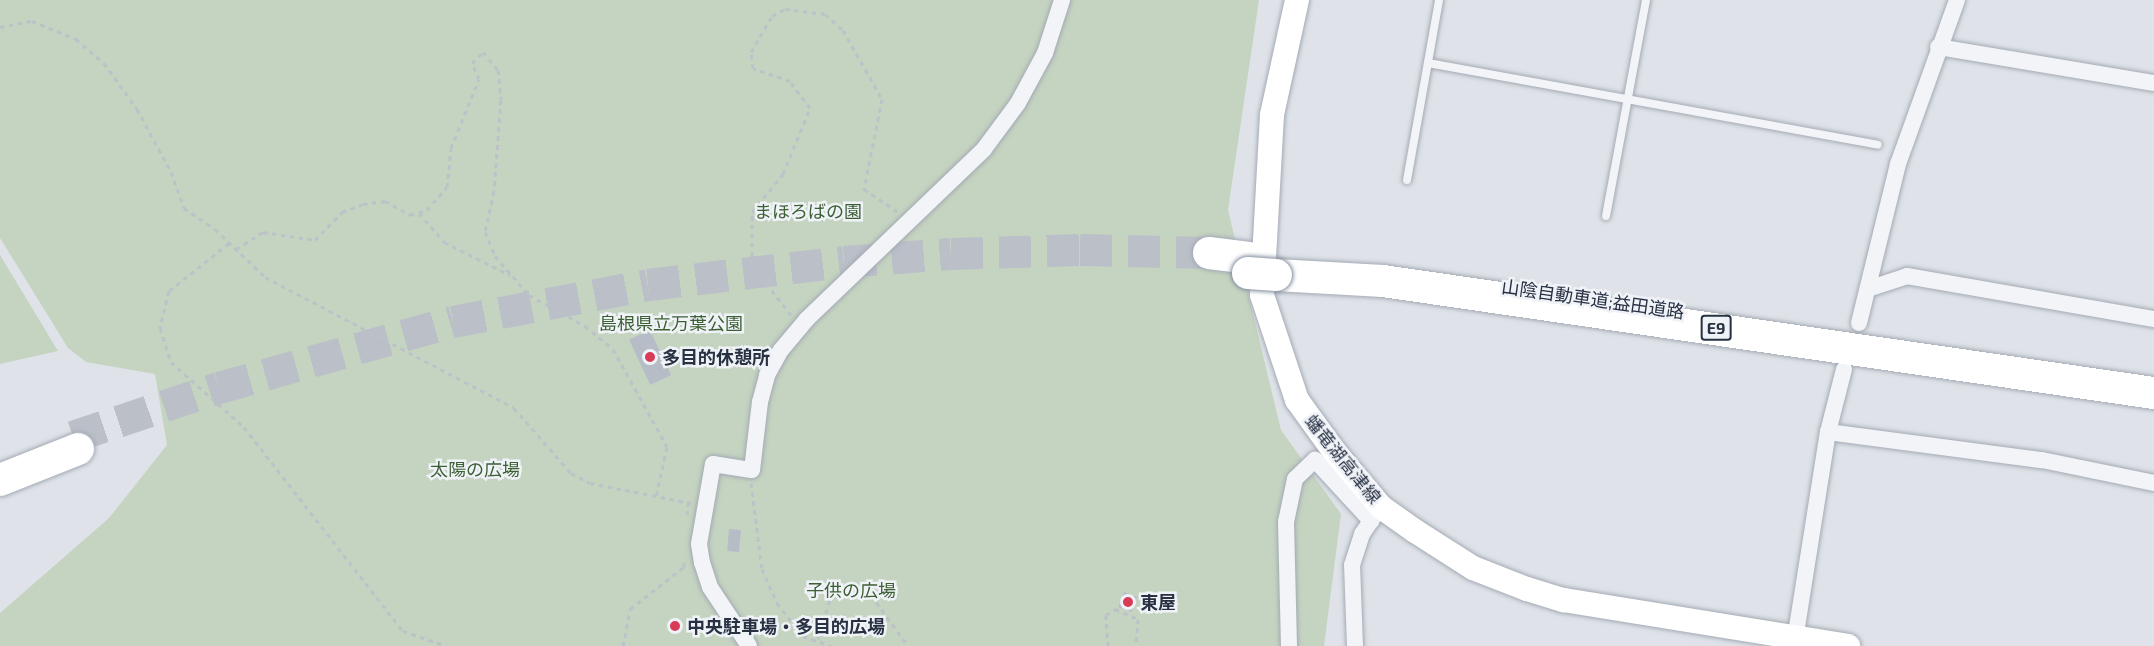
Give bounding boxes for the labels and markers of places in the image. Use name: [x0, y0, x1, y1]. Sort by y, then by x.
place label: 多目的休憩所: [662, 346, 770, 368]
marker: 多目的休憩所: [643, 350, 657, 364]
place label: 東屋: [1140, 591, 1176, 613]
marker: 東屋: [1121, 595, 1135, 609]
place label: 中央駐車場・多目的広場: [687, 615, 885, 637]
marker: 中央駐車場・多目的広場: [668, 619, 682, 633]

